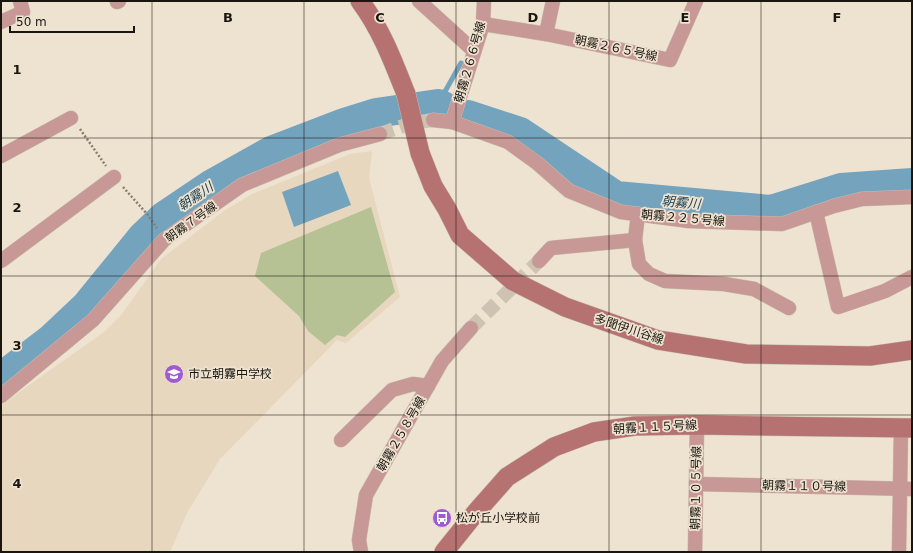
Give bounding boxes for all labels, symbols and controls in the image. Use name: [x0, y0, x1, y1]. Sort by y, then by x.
scale bar: [10, 8, 134, 34]
text: B: [223, 10, 233, 25]
text: C: [375, 10, 385, 25]
text: D: [528, 10, 539, 25]
text: E: [681, 10, 689, 25]
text: F: [833, 10, 841, 25]
text: 50 m: [16, 15, 47, 29]
street label: 朝霧２６６号線: [452, 20, 488, 104]
street label: 朝霧２６５号線: [573, 32, 659, 64]
text: 1: [12, 62, 22, 77]
water label: 朝霧川: [175, 178, 217, 214]
water label: 朝霧川: [661, 193, 703, 212]
street label: 朝霧７号線: [163, 199, 219, 245]
text: 2: [12, 200, 22, 215]
street label: 朝霧２２５号線: [641, 207, 725, 229]
street label: 多聞伊川谷線: [593, 311, 665, 347]
text: 3: [12, 338, 22, 353]
school or university icon: 市立朝霧中学校: [163, 363, 185, 385]
place label: 市立朝霧中学校: [188, 367, 272, 381]
street label: 朝霧２５８号線: [374, 394, 428, 474]
street label: 朝霧１１５号線: [613, 418, 697, 436]
street label: 朝霧１０５号線: [688, 446, 704, 530]
text: 4: [12, 476, 22, 491]
street label: 朝霧１１０号線: [762, 478, 846, 494]
bus stop icon: 松が丘小学校前: [431, 507, 453, 529]
place label: 松が丘小学校前: [456, 511, 540, 525]

